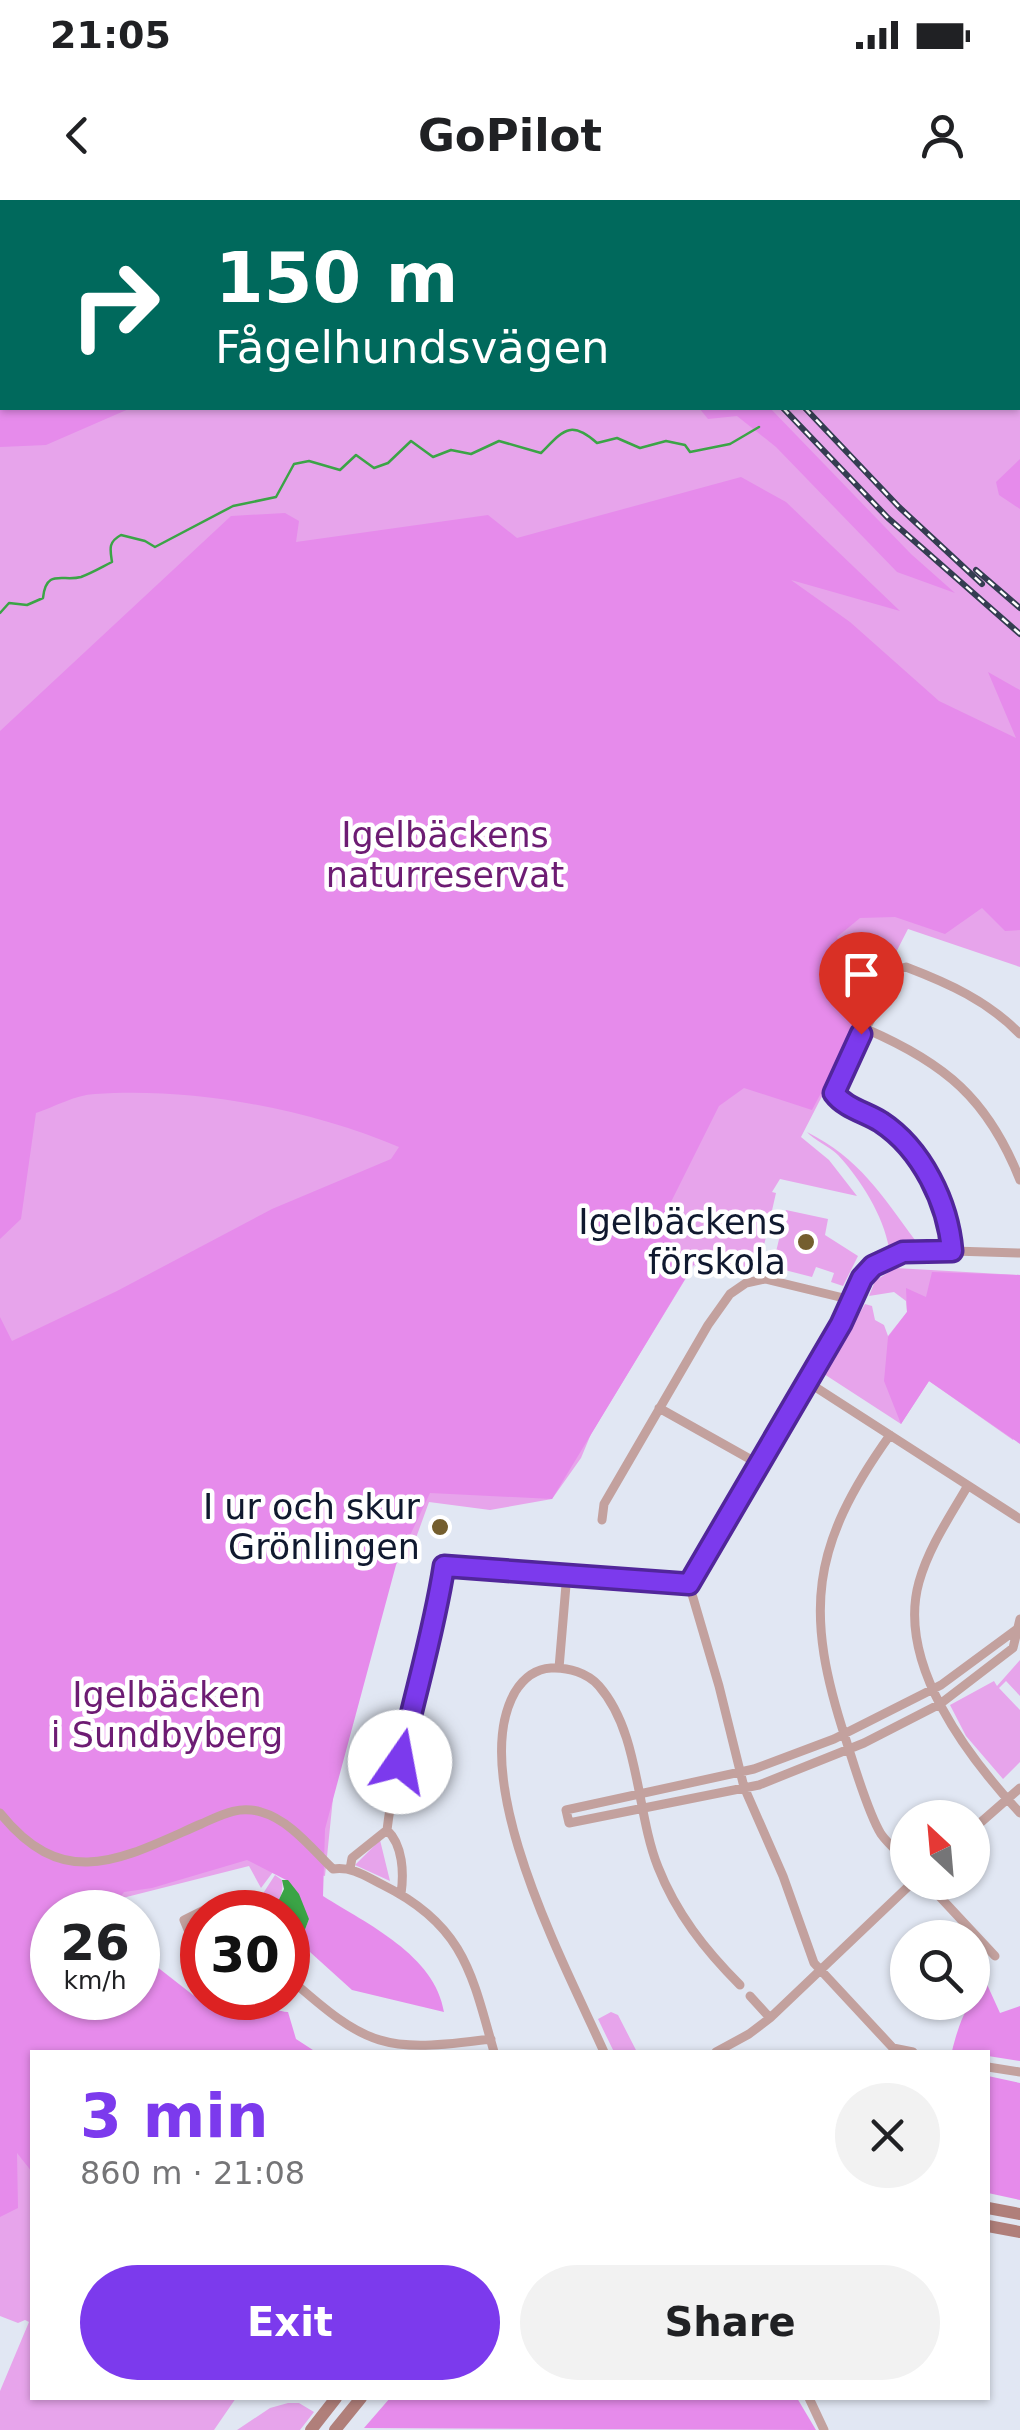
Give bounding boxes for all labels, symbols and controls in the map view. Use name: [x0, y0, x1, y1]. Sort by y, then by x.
text: 21:05: [50, 13, 171, 57]
icon: back: [50, 108, 105, 163]
icon: person: [915, 108, 970, 163]
text: GoPilot: [418, 109, 602, 162]
text: 150 m: [215, 237, 458, 319]
icon: right: [50, 240, 180, 370]
text: Fågelhundsvägen: [215, 321, 610, 374]
park label: Igelbäckens naturreservat: [326, 815, 564, 895]
pin: [819, 932, 904, 1035]
icon: arrive: [834, 947, 889, 1002]
place label: Igelbäckens förskola: [578, 1202, 786, 1282]
marker: Igelbäckens förskola: [795, 1231, 817, 1253]
place label: I ur och skur Grönlingen: [203, 1487, 421, 1567]
marker: I ur och skur Grönlingen: [429, 1516, 451, 1538]
park label: Igelbäcken i Sundbyberg: [51, 1675, 283, 1755]
position arrow: [348, 1710, 452, 1814]
north arrow: [890, 1800, 990, 1900]
map controls: [890, 1800, 990, 2020]
speed limit sign: 30: [180, 1890, 310, 2020]
text: 26: [60, 1914, 130, 1972]
button: search: [890, 1920, 990, 2020]
text: km/h: [63, 1966, 127, 1995]
text: 3 min: [80, 2081, 268, 2151]
button: close: [835, 2083, 940, 2188]
text: 860 m · 21:08: [80, 2154, 305, 2192]
button: Exit: [80, 2265, 500, 2380]
button: Share: [520, 2265, 940, 2380]

